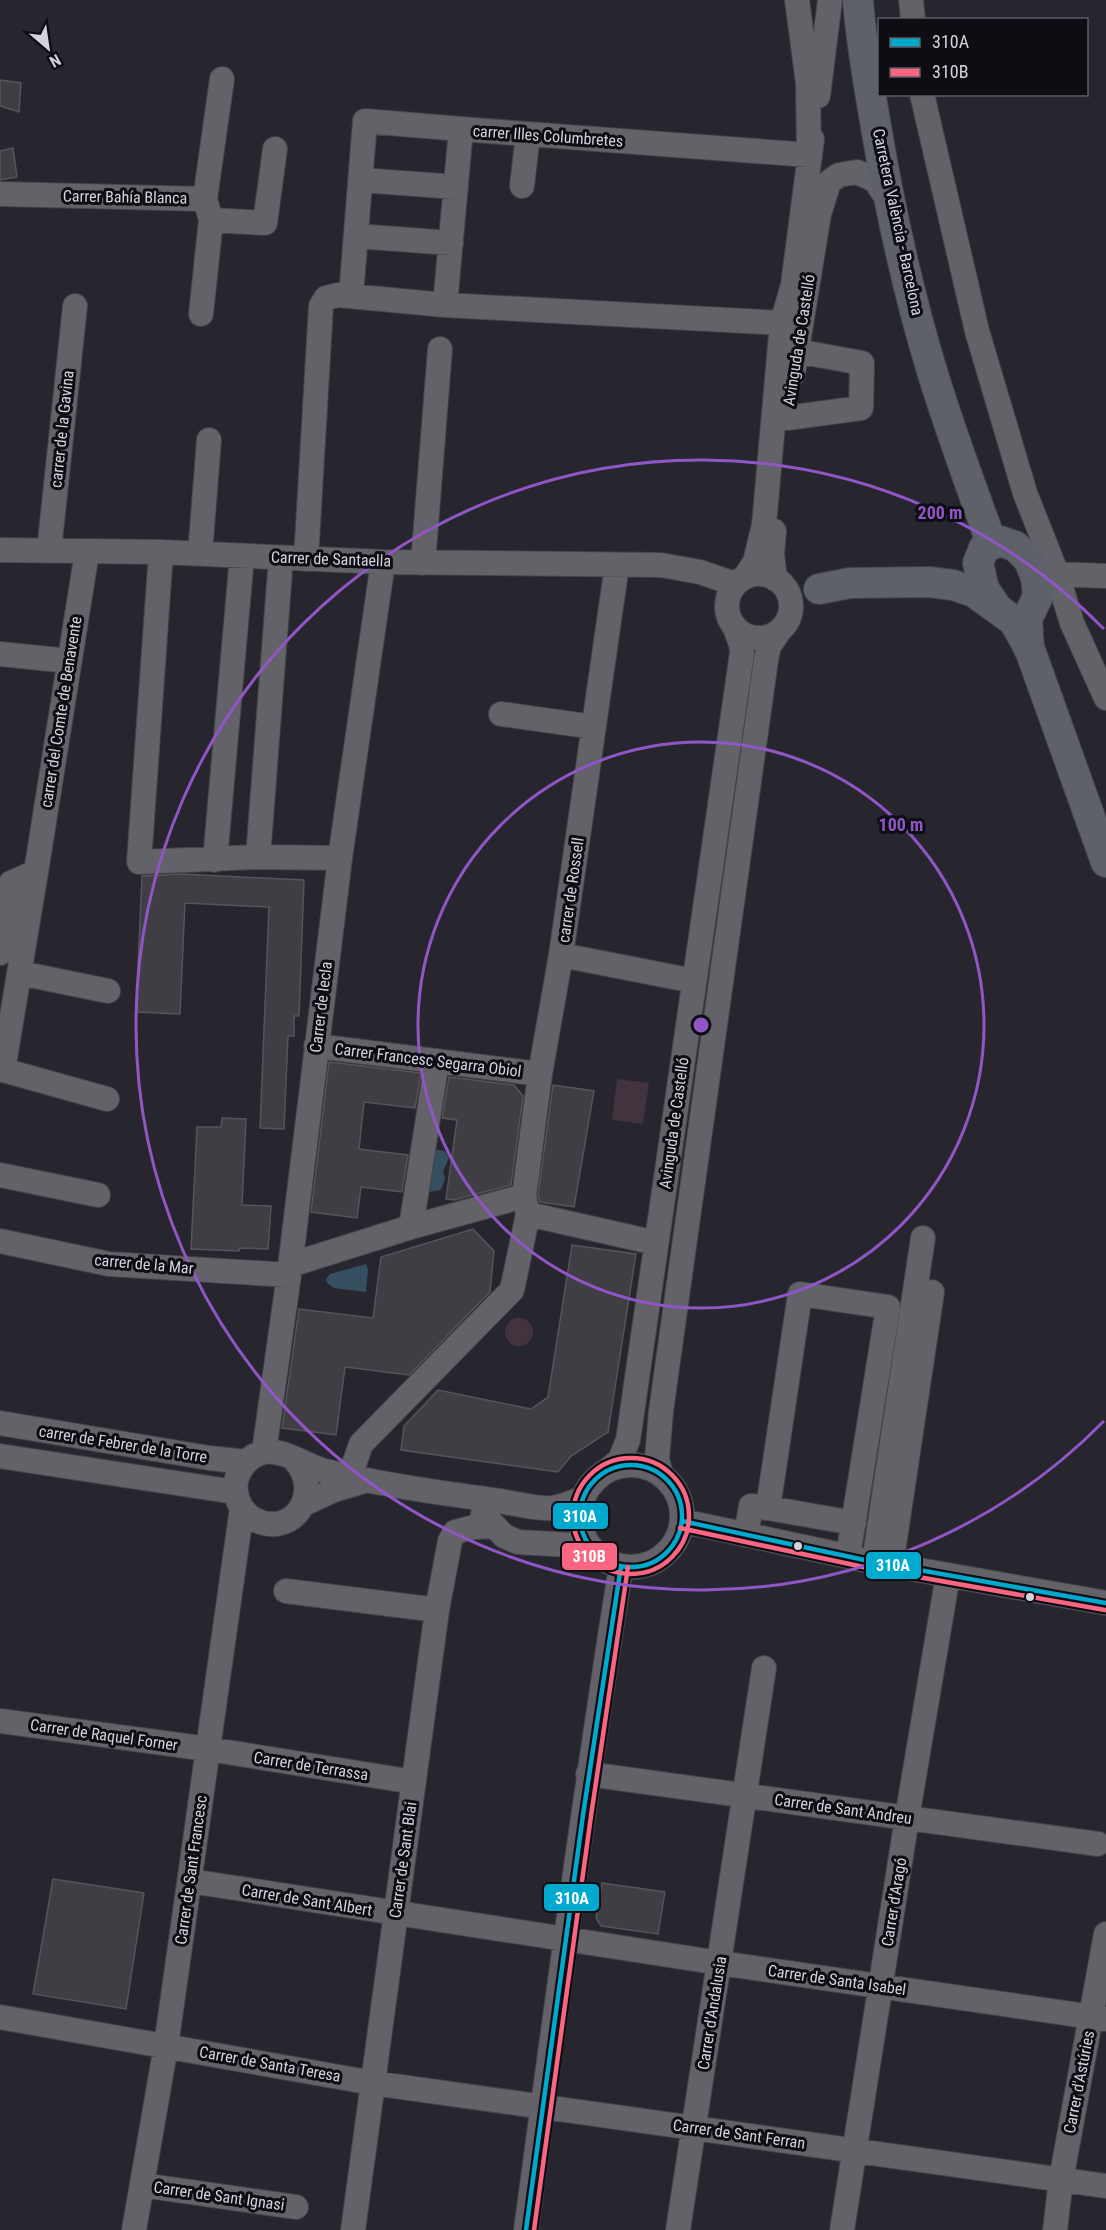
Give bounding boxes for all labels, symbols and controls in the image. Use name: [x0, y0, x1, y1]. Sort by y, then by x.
north arrow: [18, 18, 78, 78]
legend: [878, 18, 1088, 96]
text: 310A: [932, 31, 970, 52]
text: N: [46, 50, 64, 71]
text: 310B: [932, 61, 968, 82]
street label: carrer Illes Columbretes: [472, 121, 624, 151]
street label: Carretera València - Barcelona: [869, 127, 927, 317]
street label: Carrer Bahía Blanca: [63, 186, 187, 208]
street label: Avinguda de Castelló: [779, 273, 819, 407]
street label: carrer de la Gavina: [46, 369, 78, 489]
text: 200 m: [918, 502, 962, 523]
street label: Carrer de Santaella: [271, 547, 391, 571]
street label: carrer del Comte de Benavente: [36, 615, 86, 809]
text: 100 m: [879, 814, 923, 835]
street label: carrer de Rossell: [554, 836, 588, 944]
street label: Carrer de Iecla: [306, 960, 336, 1054]
centre of rings: [691, 1015, 711, 1035]
street label: Carrer Francesc Segarra Obiol: [333, 1039, 523, 1081]
street label: Avinguda de Castelló: [655, 1056, 693, 1190]
street label: carrer de la Mar: [94, 1250, 194, 1278]
street label: carrer de Febrer de la Torre: [38, 1421, 208, 1467]
line badge: 310A: [552, 1502, 609, 1530]
text: 310A: [563, 1507, 597, 1526]
unlabelled marker: [792, 1540, 804, 1552]
line badge: 310B: [561, 1542, 618, 1571]
text: 310B: [572, 1547, 606, 1566]
line badge: 310A: [865, 1551, 922, 1580]
text: 310A: [876, 1556, 910, 1575]
unlabelled marker: [1024, 1591, 1036, 1603]
street label: Carrer de Raquel Forner: [29, 1715, 179, 1755]
street label: Carrer de Terrassa: [252, 1748, 370, 1784]
street label: Carrer de Sant Andreu: [773, 1790, 913, 1828]
street label: Carrer de Sant Francesc: [171, 1794, 211, 1946]
street label: Carrer de Sant Blai: [385, 1801, 421, 1919]
street label: Carrer d'Aragó: [878, 1856, 910, 1948]
street label: Carrer de Sant Albert: [240, 1880, 374, 1920]
line badge: 310A: [543, 1883, 600, 1912]
text: 310A: [555, 1889, 589, 1908]
street label: Carrer d'Andalusia: [694, 1955, 730, 2071]
street label: Carrer de Santa Isabel: [767, 1961, 907, 1999]
street label: Carrer d'Astúries: [1060, 2029, 1098, 2135]
street label: Carrer de Santa Teresa: [198, 2042, 342, 2086]
street label: Carrer de Sant Ferran: [672, 2115, 806, 2153]
street label: Carrer de Sant Ignasi: [152, 2177, 286, 2215]

